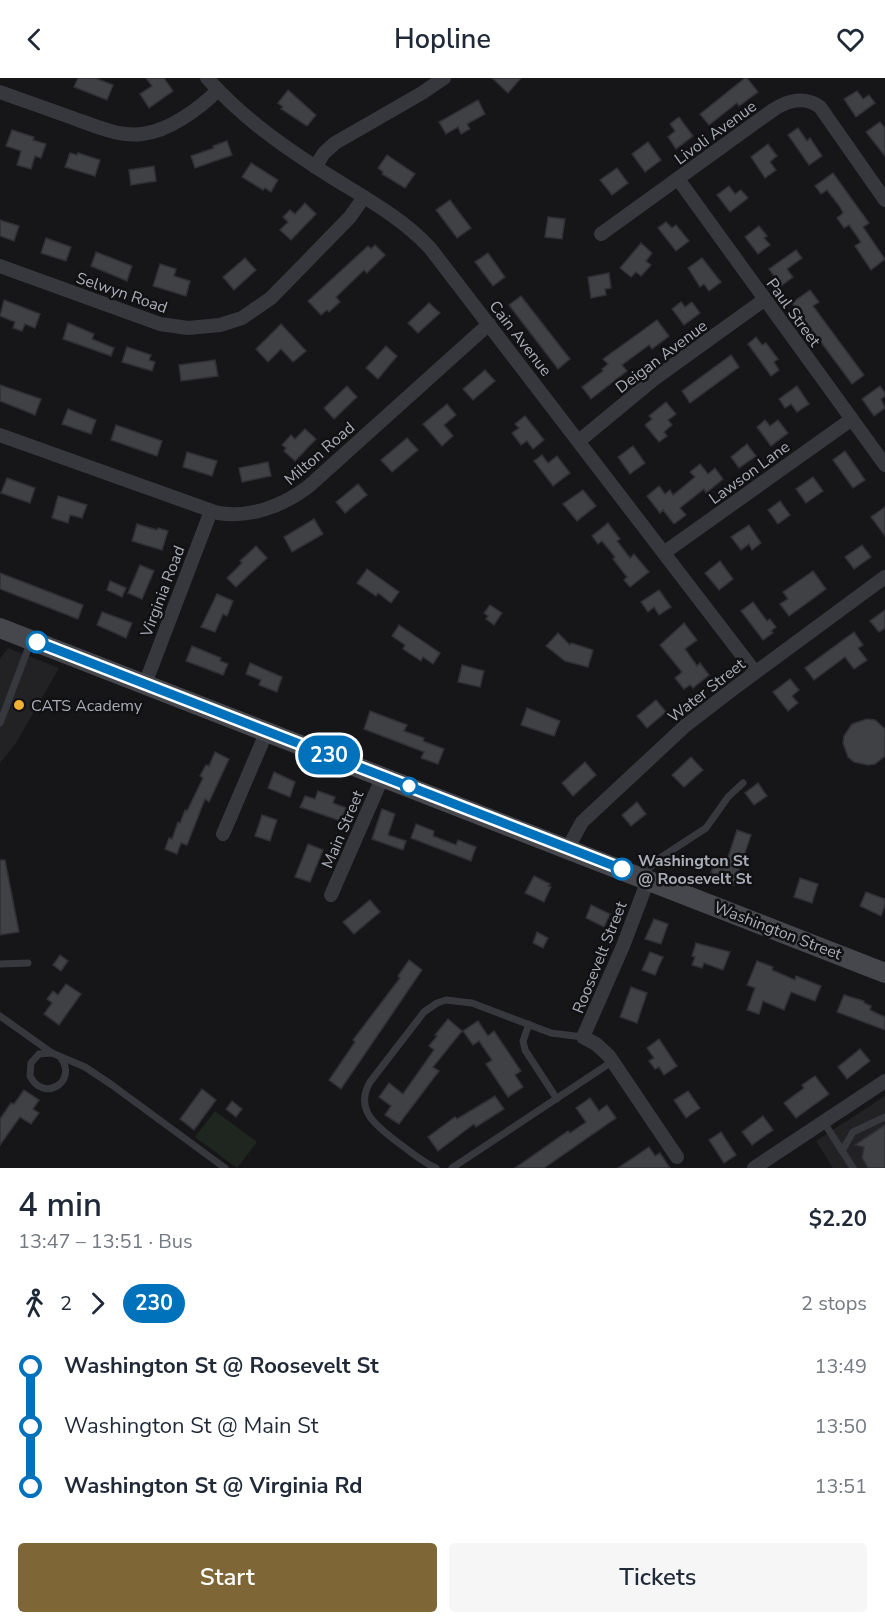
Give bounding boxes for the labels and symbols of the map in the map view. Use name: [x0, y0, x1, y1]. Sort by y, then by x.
street label: Livoli Avenue: [670, 96, 761, 170]
street label: Selwyn Road: [73, 267, 170, 319]
street label: Paul Street: [761, 274, 826, 352]
street label: Cain Avenue: [484, 296, 557, 381]
street label: Deigan Avenue: [611, 315, 712, 399]
street label: Milton Road: [280, 417, 360, 491]
street label: Lawson Lane: [705, 436, 794, 510]
street label: Virginia Road: [135, 543, 190, 641]
unlabelled marker: [26, 631, 48, 653]
street label: Water Street: [663, 653, 750, 728]
place label: CATS Academy: [31, 695, 143, 717]
marker: CATS Academy: [12, 698, 26, 712]
line badge: 230: [294, 736, 364, 774]
unlabelled marker: [400, 777, 418, 795]
street label: Main Street: [317, 787, 369, 872]
place label: Washington St @ Roosevelt St: [638, 850, 752, 890]
marker: Washington St @ Roosevelt St: [611, 858, 633, 880]
street label: Washington Street: [710, 896, 845, 966]
street label: Roosevelt Street: [567, 898, 633, 1017]

